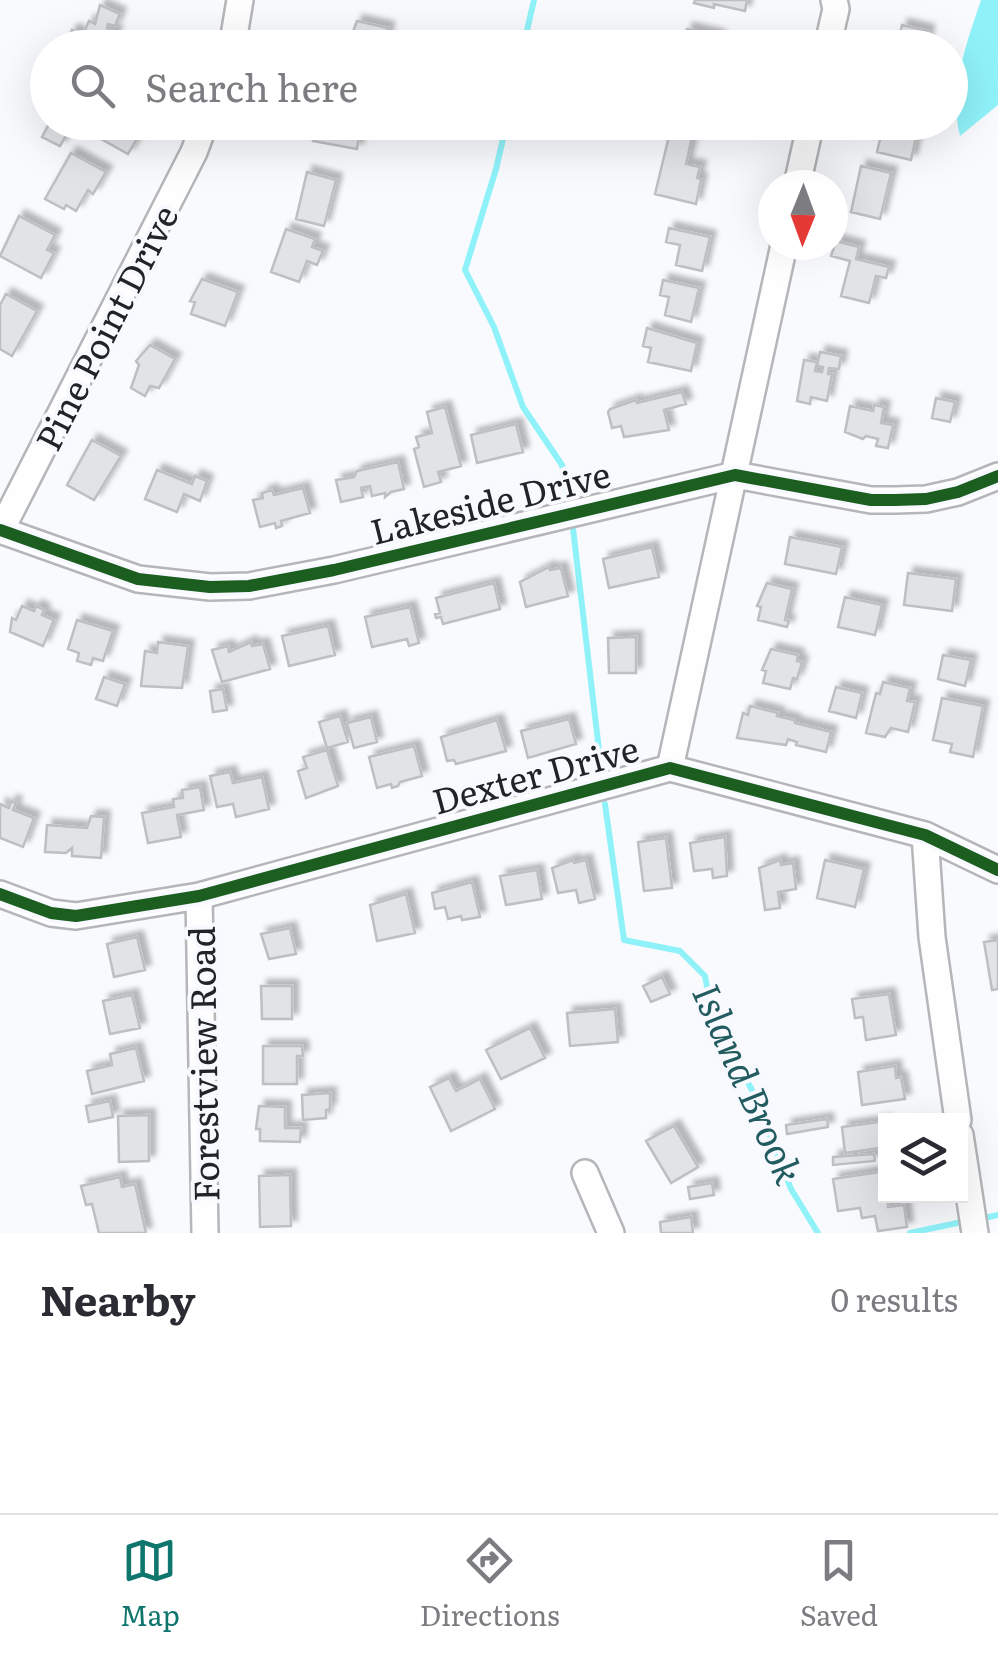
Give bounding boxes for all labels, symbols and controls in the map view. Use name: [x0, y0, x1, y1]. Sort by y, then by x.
search box: [30, 30, 968, 140]
text: Search here: [145, 57, 358, 114]
icon: search: [65, 58, 120, 113]
north arrow: [758, 170, 848, 260]
street label: Pine Point Drive: [21, 195, 189, 459]
street label: Lakeside Drive: [365, 446, 615, 556]
street label: Dexter Drive: [426, 720, 644, 826]
street label: Forestview Road: [174, 926, 230, 1202]
water label: Island Brook: [680, 974, 820, 1193]
map controls: [878, 1113, 968, 1203]
button: layers: [878, 1113, 968, 1203]
text: Nearby: [40, 1267, 196, 1329]
text: 0 results: [830, 1274, 958, 1322]
tab: Map: [120, 1533, 180, 1635]
tab: Directions: [420, 1533, 560, 1635]
tab: Saved: [800, 1533, 878, 1635]

